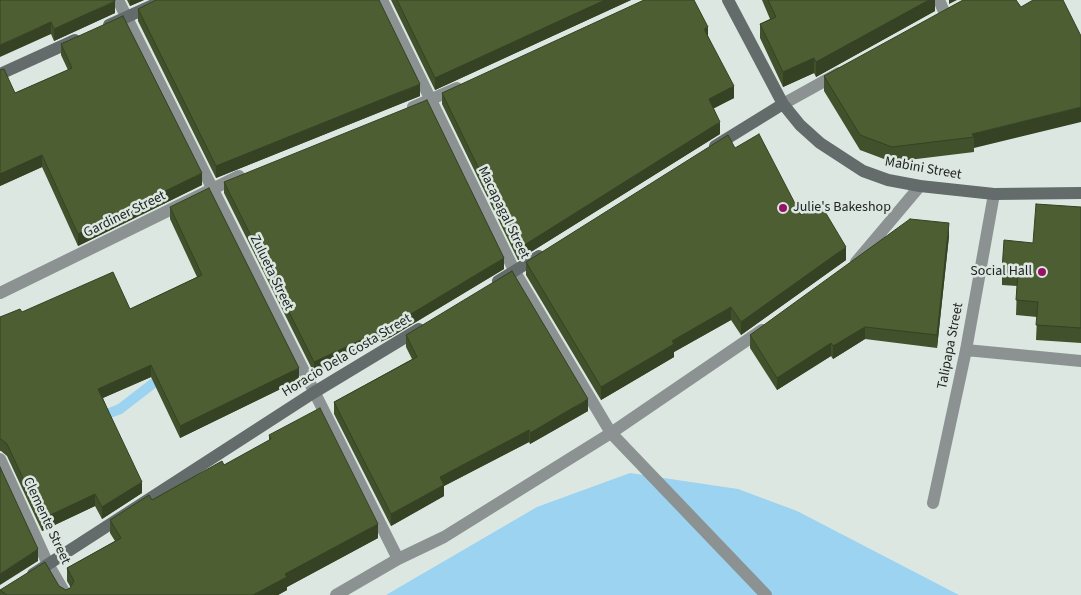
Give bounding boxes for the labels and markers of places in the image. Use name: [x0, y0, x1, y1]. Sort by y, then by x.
place label: Julie's Bakeshop: [793, 200, 891, 216]
marker: Julie's Bakeshop: [777, 202, 789, 214]
place label: Social Hall: [970, 264, 1032, 280]
marker: Social Hall: [1036, 266, 1048, 278]

